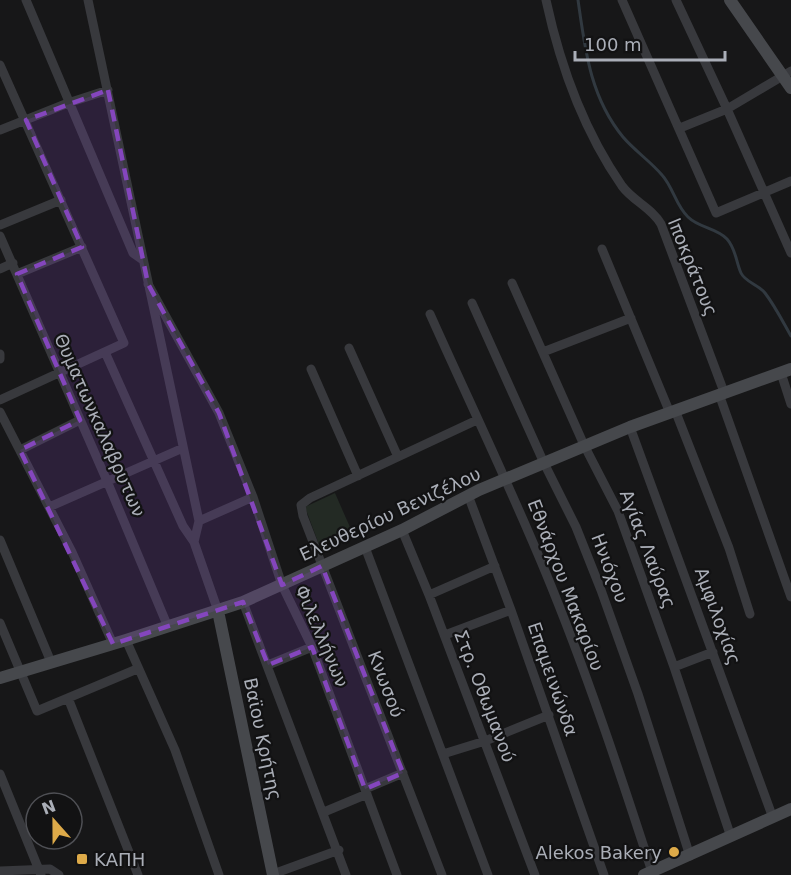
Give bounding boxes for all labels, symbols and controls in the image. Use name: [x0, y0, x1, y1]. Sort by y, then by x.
scale bar: [575, 24, 725, 62]
text: 100 m: [584, 34, 642, 55]
street label: Ιποκράτους: [664, 215, 722, 319]
street label: Θυματωνκαλαβρυτων: [50, 330, 150, 520]
street label: Ελευθερίου Βενιζέλου: [296, 463, 484, 565]
street label: Αγίας Λαύρας: [616, 487, 680, 611]
street label: Εθνάρχου Μακαρίου: [524, 496, 608, 674]
street label: Ηνιόχου: [587, 530, 633, 606]
street label: Αμφιλοχίας: [691, 564, 745, 668]
street label: Φιλελλήνων: [291, 582, 353, 690]
street label: Επαμεινώνδα: [524, 619, 582, 739]
street label: Στρ. Οθωμανού: [450, 627, 520, 765]
street label: Κνωσού: [364, 648, 408, 720]
street label: Βαϊου Κρήτης: [240, 676, 286, 802]
north arrow: [24, 791, 84, 851]
text: N: [39, 796, 58, 819]
place label: Alekos Bakery: [535, 842, 662, 863]
marker: Alekos Bakery: [667, 845, 681, 859]
place label: ΚΑΠΗ: [94, 849, 145, 870]
marker: ΚΑΠΗ: [75, 852, 89, 866]

